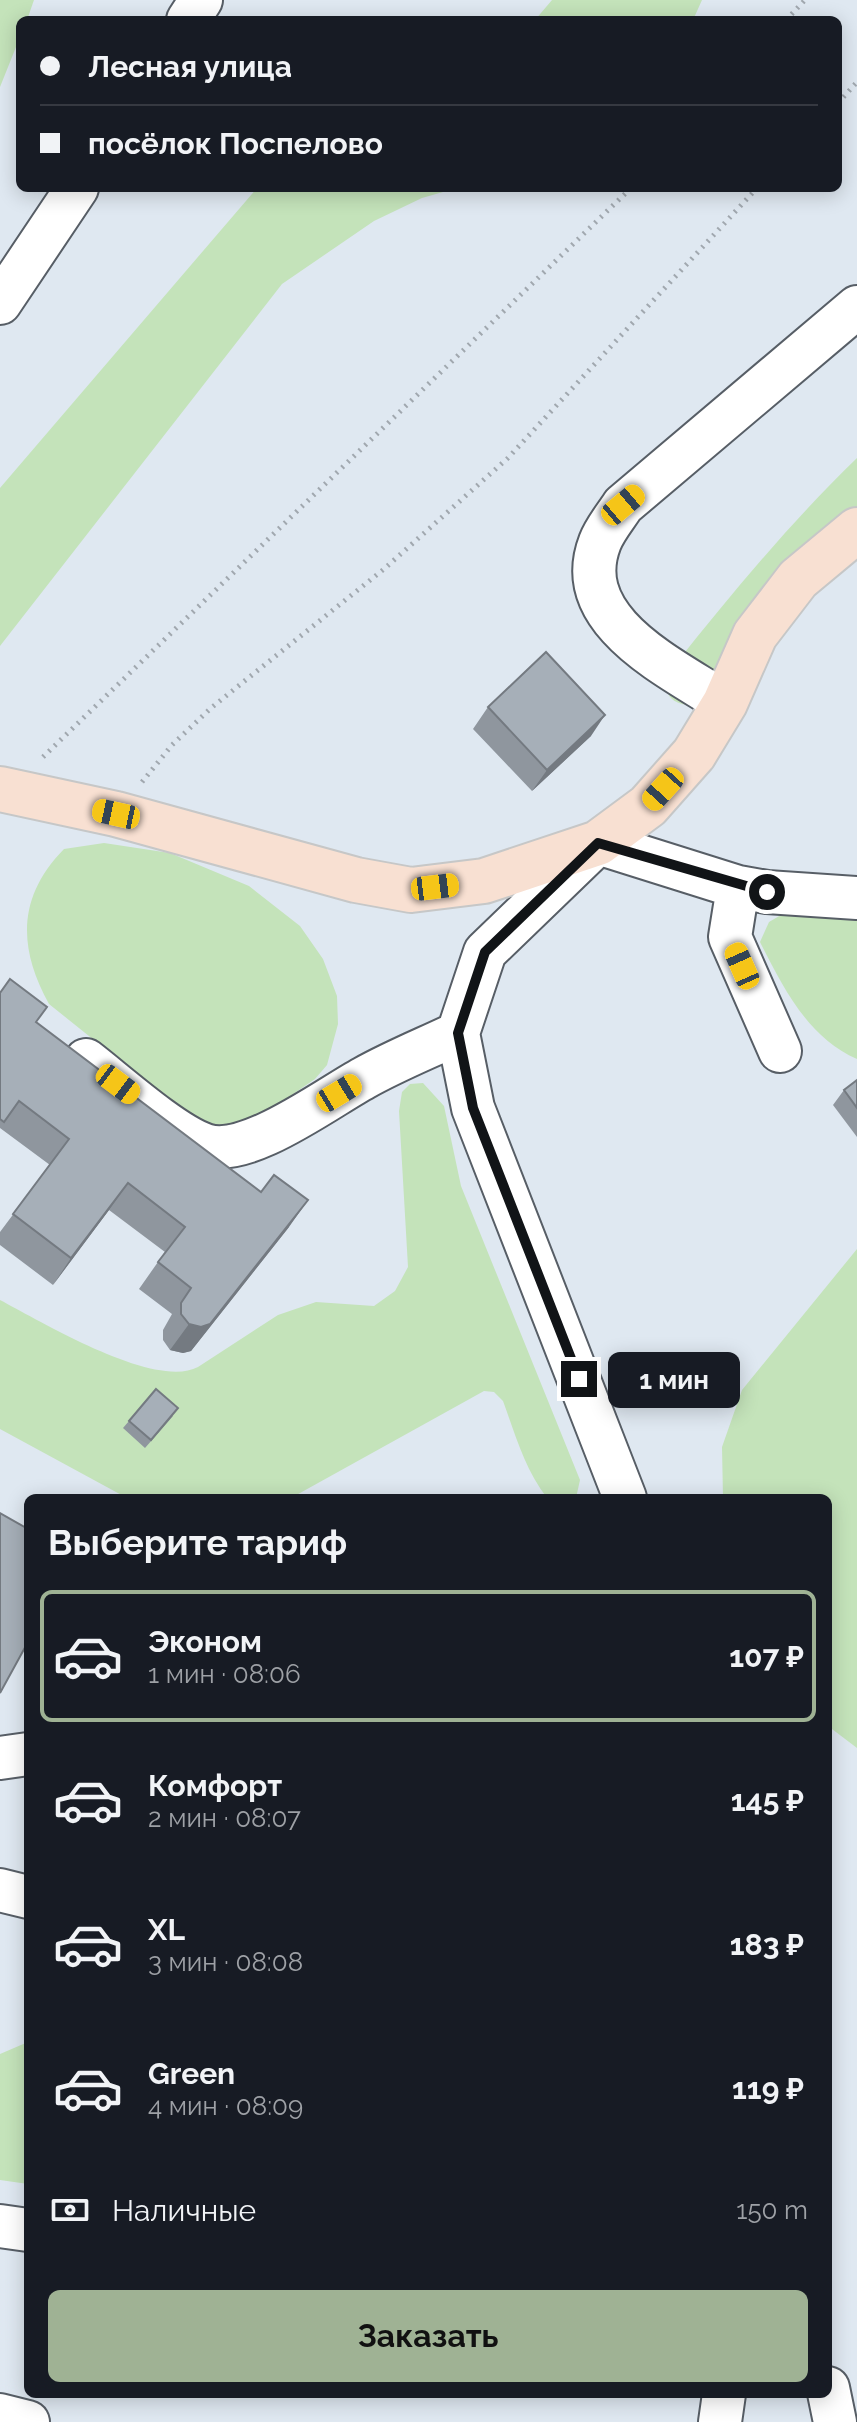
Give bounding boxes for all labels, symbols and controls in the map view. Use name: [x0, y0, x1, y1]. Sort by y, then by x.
text: Лесная улица: [88, 49, 292, 84]
text: посёлок Поспелово: [88, 126, 383, 161]
car: [597, 480, 649, 530]
car: [638, 763, 688, 815]
car: [90, 797, 142, 831]
car: [410, 872, 460, 902]
route start: [749, 874, 785, 910]
car: [721, 939, 763, 993]
car: [92, 1060, 144, 1108]
car: [312, 1070, 366, 1116]
callout: 1 мин: [607, 1351, 739, 1407]
route end: [561, 1361, 597, 1397]
text: 1 мин: [639, 1365, 709, 1395]
text: Выберите тариф: [48, 1521, 347, 1563]
icon: car: [52, 1620, 124, 1692]
text: Эконом: [148, 1624, 262, 1659]
text: 107 ₽: [729, 1639, 804, 1674]
text: 1 мин · 08:06: [148, 1659, 301, 1689]
icon: car: [52, 1764, 124, 1836]
text: Комфорт: [148, 1768, 282, 1803]
text: 145 ₽: [731, 1783, 804, 1818]
text: 2 мин · 08:07: [148, 1803, 301, 1833]
icon: car: [52, 1908, 124, 1980]
text: XL: [148, 1912, 185, 1947]
text: 183 ₽: [730, 1927, 804, 1962]
text: 3 мин · 08:08: [148, 1947, 303, 1977]
icon: car: [52, 2052, 124, 2124]
text: Green: [148, 2056, 235, 2091]
text: 119 ₽: [732, 2071, 804, 2106]
text: 4 мин · 08:09: [148, 2091, 303, 2121]
icon: cash: [48, 2188, 92, 2232]
text: Наличные: [112, 2193, 256, 2228]
text: 150 m: [736, 2195, 808, 2225]
button: Заказать: [48, 2290, 808, 2382]

